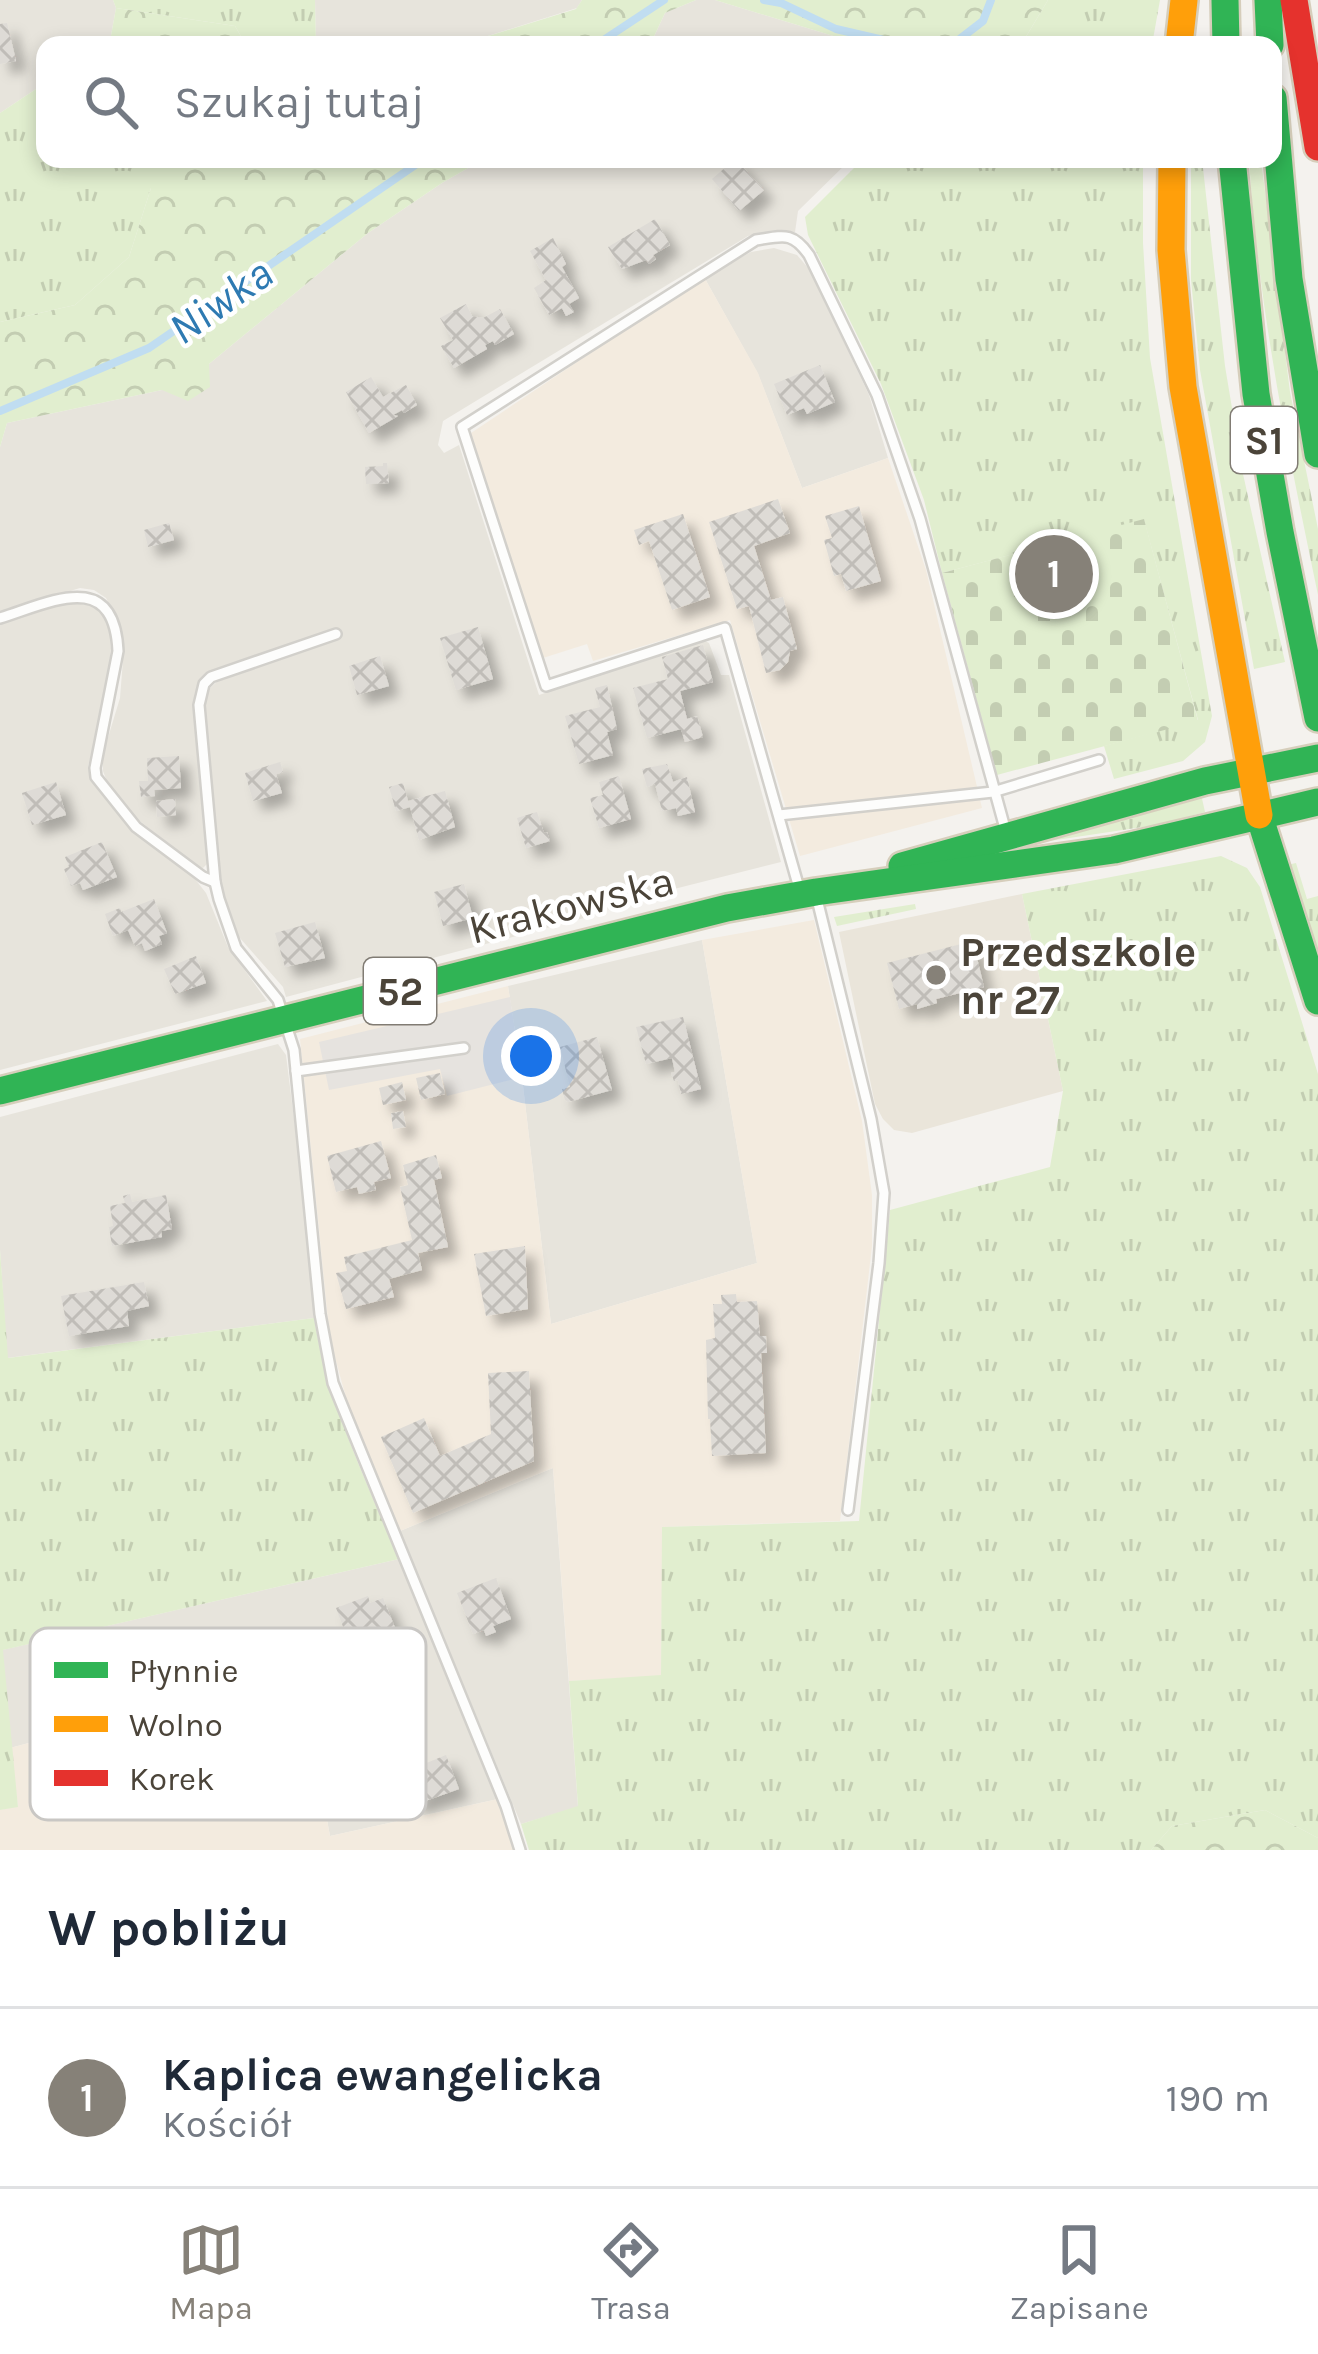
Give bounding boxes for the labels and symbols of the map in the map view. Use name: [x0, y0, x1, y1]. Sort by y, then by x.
water label: Niwka: [159, 247, 282, 355]
road number: S1: [1231, 407, 1297, 473]
pin: 1: [1015, 529, 1093, 619]
street label: Krakowska: [463, 855, 679, 955]
place label: Przedszkole nr 27: [960, 927, 1196, 1025]
road number: 52: [364, 958, 436, 1024]
marker: Przedszkole nr 27: [923, 962, 949, 988]
your location: [501, 1026, 561, 1086]
legend: [30, 1628, 426, 1820]
text: Płynnie: [129, 1652, 238, 1690]
text: Wolno: [129, 1706, 223, 1744]
text: Korek: [129, 1760, 215, 1798]

